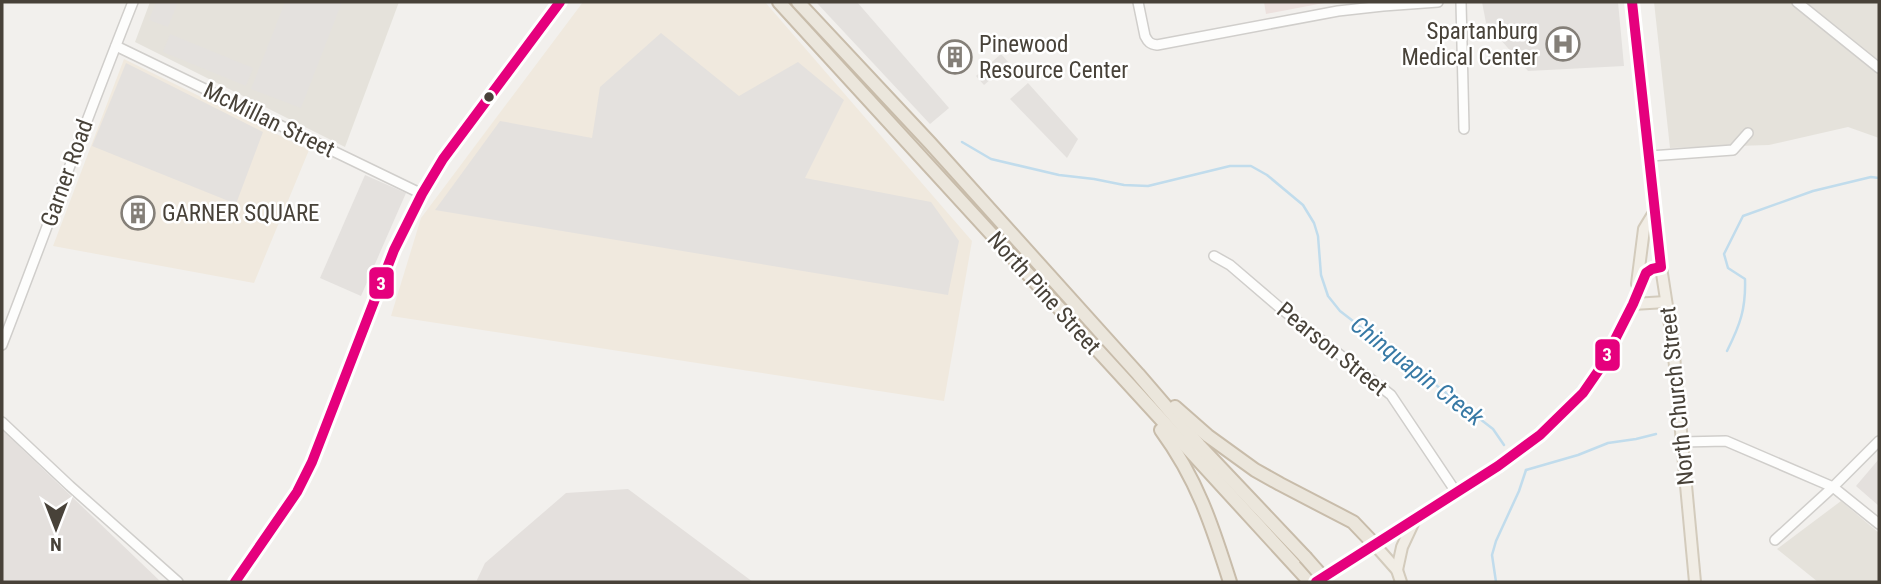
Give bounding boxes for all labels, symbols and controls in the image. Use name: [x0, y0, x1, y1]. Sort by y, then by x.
place label: Spartanburg Medical Center: [1401, 18, 1538, 71]
hospital icon: Spartanburg Medical Center: [1544, 25, 1582, 63]
place label: Pinewood Resource Center: [979, 31, 1128, 84]
building icon: Pinewood Resource Center: [936, 38, 974, 76]
street label: McMillan Street: [199, 77, 339, 163]
unlabelled marker: [482, 90, 496, 104]
street label: Garner Road: [35, 116, 99, 230]
building icon: GARNER SQUARE: [119, 194, 157, 232]
place label: GARNER SQUARE: [162, 200, 320, 227]
street label: North Pine Street: [982, 226, 1106, 360]
line badge: 3: [368, 266, 395, 300]
text: 3: [376, 272, 386, 295]
street label: Pearson Street: [1272, 296, 1392, 402]
street label: North Church Street: [1654, 305, 1700, 487]
water label: Chinquapin Creek: [1345, 310, 1489, 432]
line badge: 3: [1594, 338, 1621, 372]
text: 3: [1602, 343, 1612, 366]
north arrow: [21, 493, 91, 563]
text: N: [50, 533, 62, 556]

